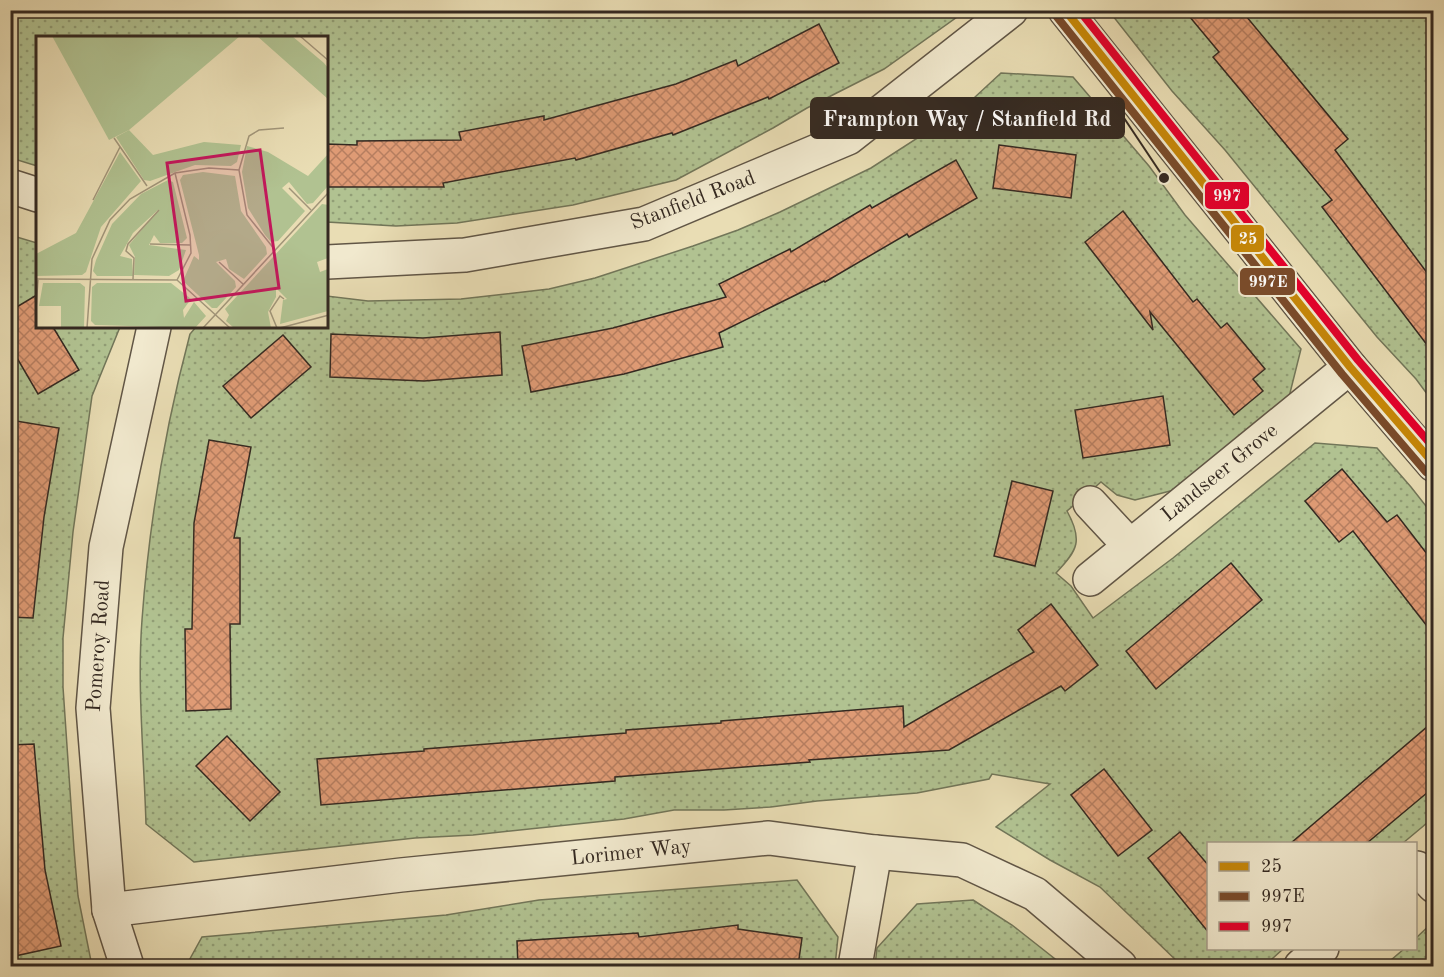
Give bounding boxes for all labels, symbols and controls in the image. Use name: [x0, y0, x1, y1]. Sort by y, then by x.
inset map: [36, 36, 328, 328]
callout: Frampton Way / Stanfield Rd: [811, 98, 1124, 138]
text: Frampton Way / Stanfield Rd: [823, 109, 1112, 131]
street label: Stanfield Road: [628, 168, 758, 234]
line badge: 997: [1204, 181, 1250, 210]
text: 997: [1213, 189, 1241, 205]
line badge: 25: [1230, 224, 1265, 253]
text: 25: [1239, 232, 1257, 248]
line badge: 997E: [1239, 267, 1296, 296]
text: 997E: [1249, 275, 1287, 291]
street label: Landseer Grove: [1158, 420, 1282, 526]
street label: Pomeroy Road: [84, 579, 114, 713]
street label: Lorimer Way: [569, 836, 693, 870]
legend: [1207, 842, 1417, 950]
text: 25: [1261, 858, 1282, 876]
text: 997E: [1261, 888, 1305, 906]
text: 997: [1261, 918, 1292, 936]

